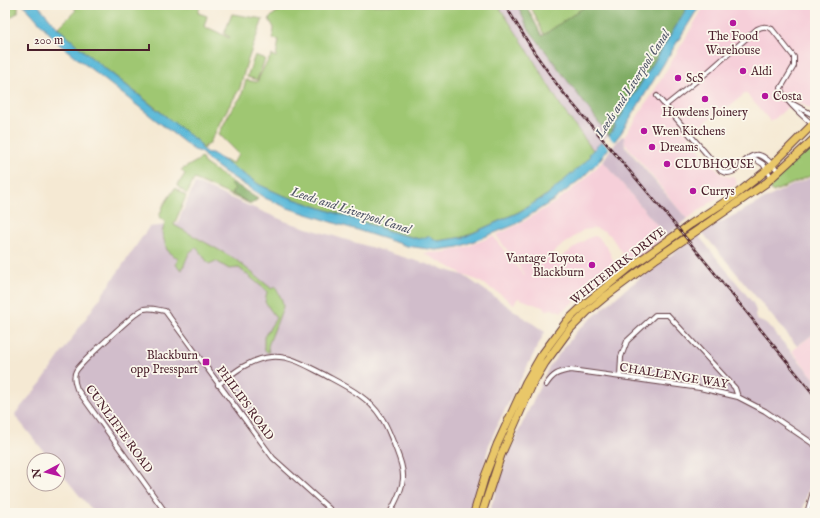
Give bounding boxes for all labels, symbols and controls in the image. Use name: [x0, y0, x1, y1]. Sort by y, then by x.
marker: The Food Warehouse: [728, 18, 738, 28]
scale bar: [28, 26, 149, 52]
water label: Leeds and Liverpool Canal: [591, 26, 675, 142]
place label: The Food Warehouse: [706, 29, 761, 58]
text: 200 m: [34, 33, 63, 48]
place label: Aldi: [750, 64, 772, 79]
marker: Aldi: [738, 66, 748, 76]
place label: ScS: [686, 71, 703, 86]
marker: ScS: [673, 73, 683, 83]
place label: Costa: [773, 89, 802, 104]
marker: Costa: [760, 91, 770, 101]
marker: Howdens Joinery: [700, 94, 710, 104]
place label: Howdens Joinery: [662, 105, 748, 121]
place label: Wren Kitchens: [652, 124, 725, 139]
marker: Wren Kitchens: [639, 126, 649, 136]
place label: Dreams: [660, 140, 698, 155]
marker: Dreams: [647, 142, 657, 152]
place label: CLUBHOUSE: [675, 157, 754, 172]
marker: CLUBHOUSE: [662, 159, 672, 169]
water label: Leeds and Liverpool Canal: [288, 183, 414, 239]
place label: Currys: [701, 184, 735, 199]
marker: Currys: [688, 186, 698, 196]
street label: WHITEBIRK DRIVE: [567, 224, 669, 308]
place label: Vantage Toyota Blackburn: [505, 251, 585, 280]
marker: Vantage Toyota Blackburn: [587, 260, 597, 270]
place label: Blackburn opp Presspart: [130, 348, 199, 378]
marker: Blackburn opp Presspart: [201, 357, 211, 367]
street label: CHALLENGE WAY: [618, 360, 730, 392]
street label: PHILIPS ROAD: [213, 363, 277, 443]
street label: CUNLIFFE ROAD: [82, 382, 156, 476]
north arrow: [26, 452, 66, 492]
text: N: [29, 467, 45, 480]

